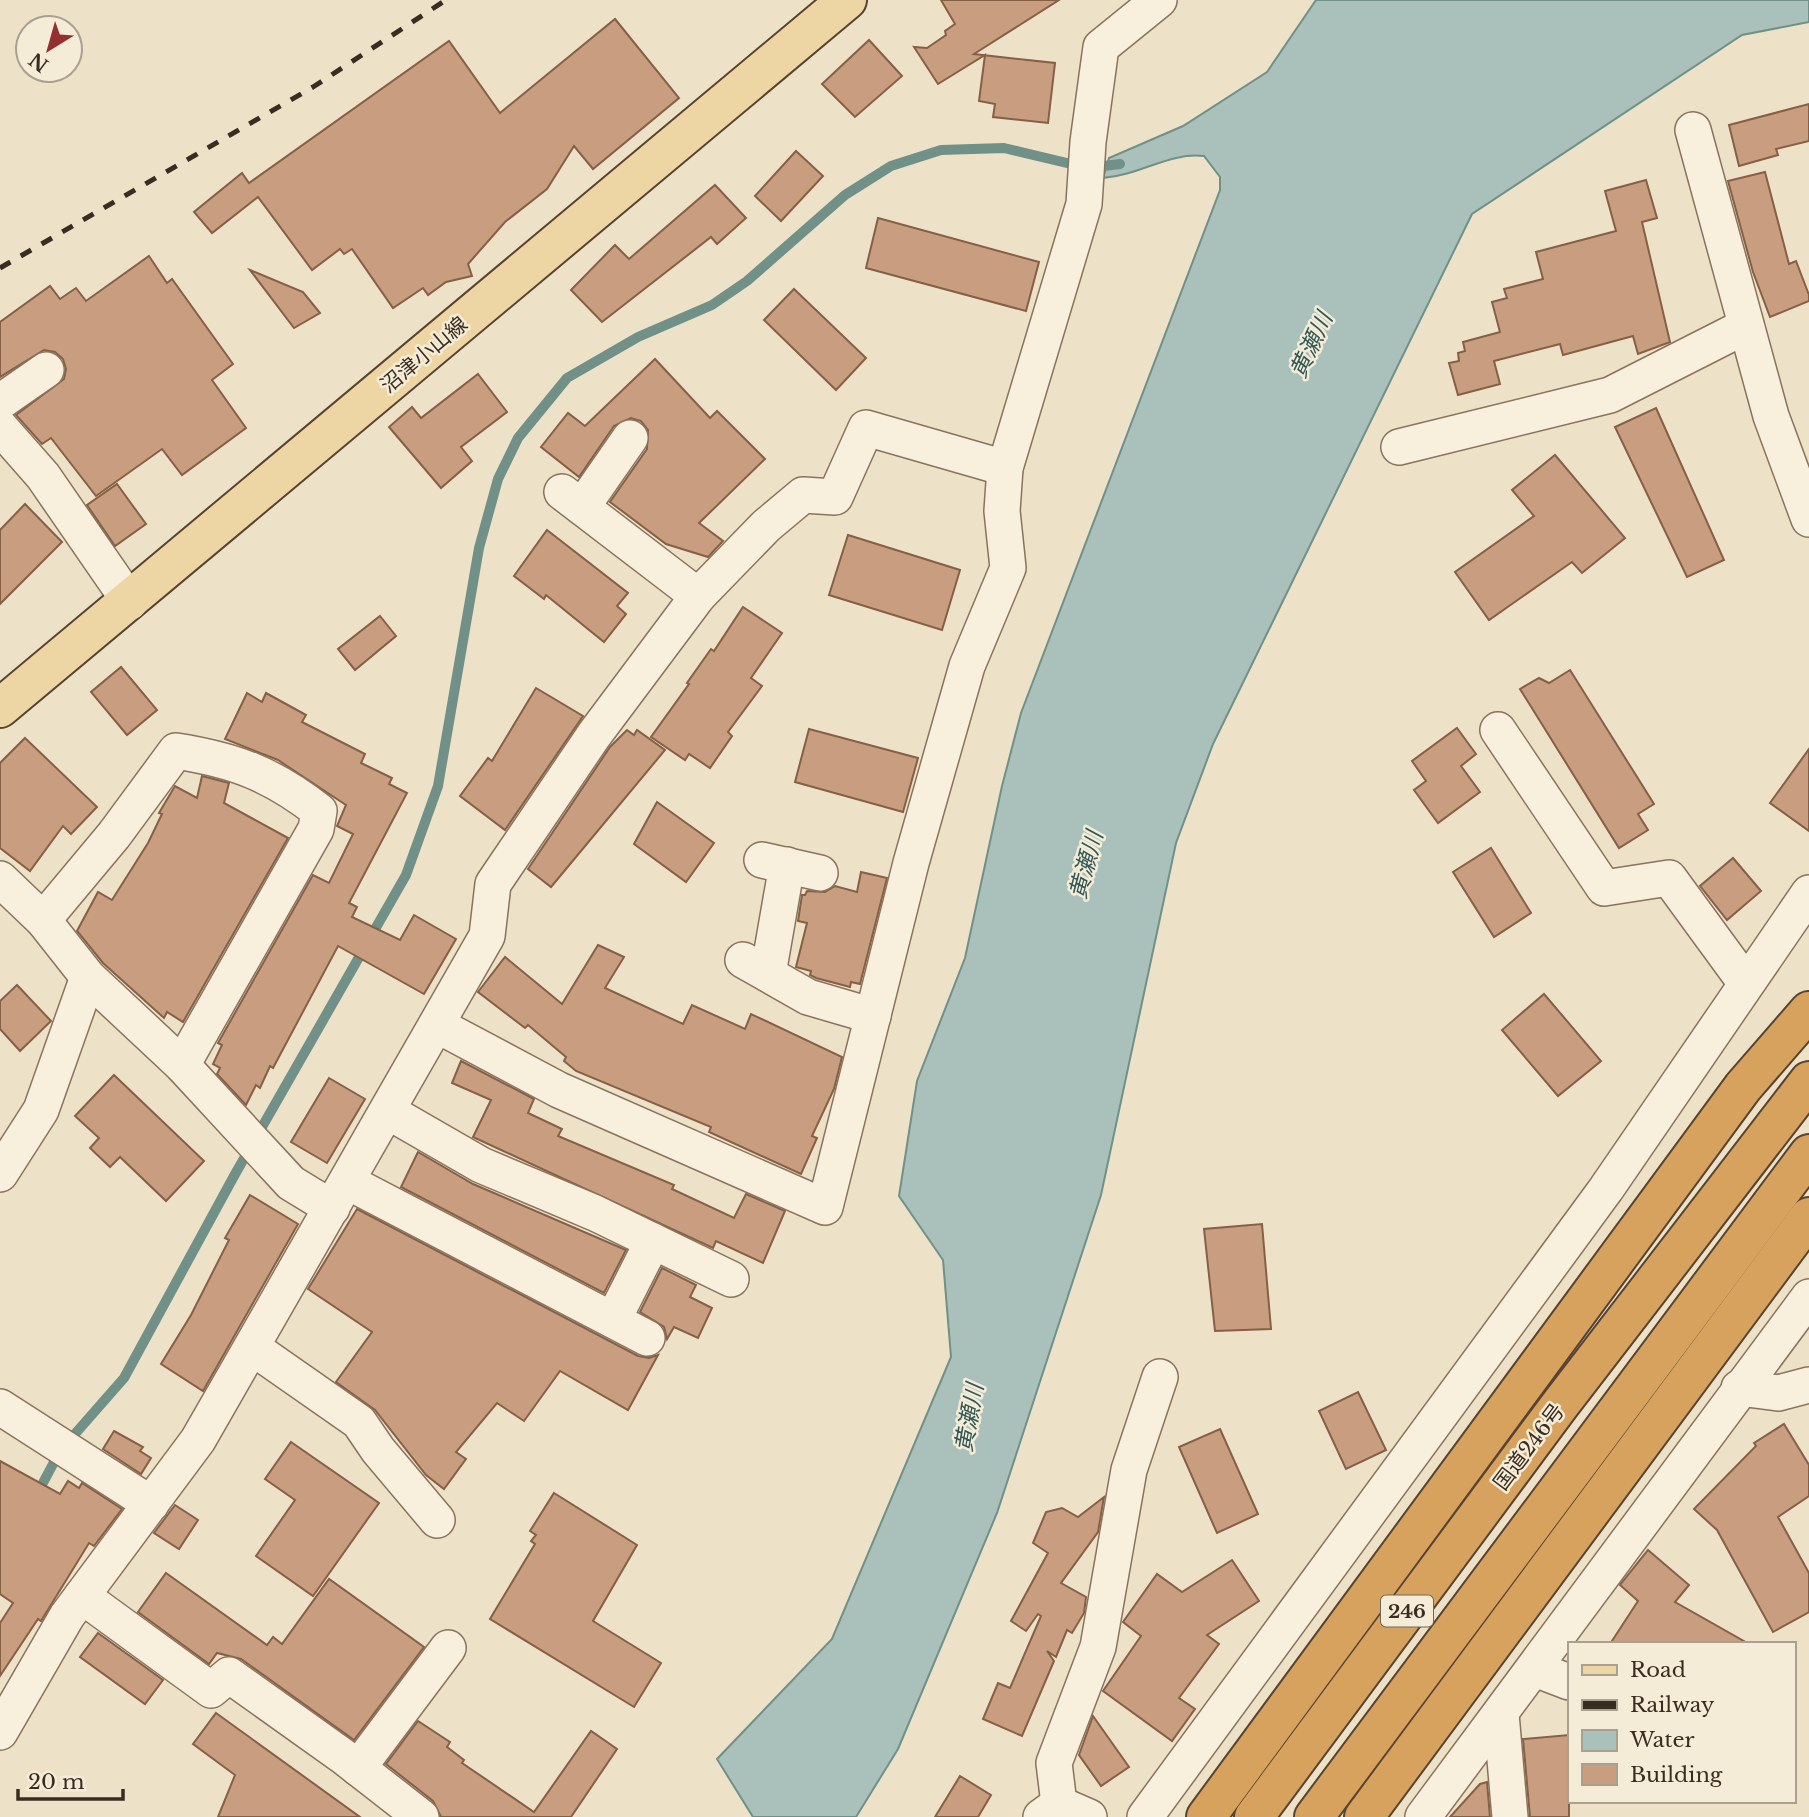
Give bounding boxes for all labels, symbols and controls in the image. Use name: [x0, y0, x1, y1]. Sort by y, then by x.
north arrow: [14, 14, 84, 84]
text: N: [25, 48, 53, 77]
water label: 黄瀬川: [1284, 305, 1340, 382]
street label: 沼津小山線: [375, 311, 473, 399]
water label: 黄瀬川: [1064, 825, 1109, 902]
water label: 黄瀬川: [949, 1379, 989, 1454]
street label: 国道246号: [1488, 1399, 1570, 1495]
road number: 246: [1381, 1596, 1433, 1626]
legend: [1568, 1642, 1795, 1803]
text: Road: [1630, 1657, 1686, 1683]
text: Railway: [1630, 1692, 1715, 1718]
text: Water: [1629, 1727, 1694, 1753]
scale bar: [18, 1758, 122, 1802]
text: Building: [1630, 1762, 1723, 1788]
text: 20 m: [28, 1769, 85, 1795]

